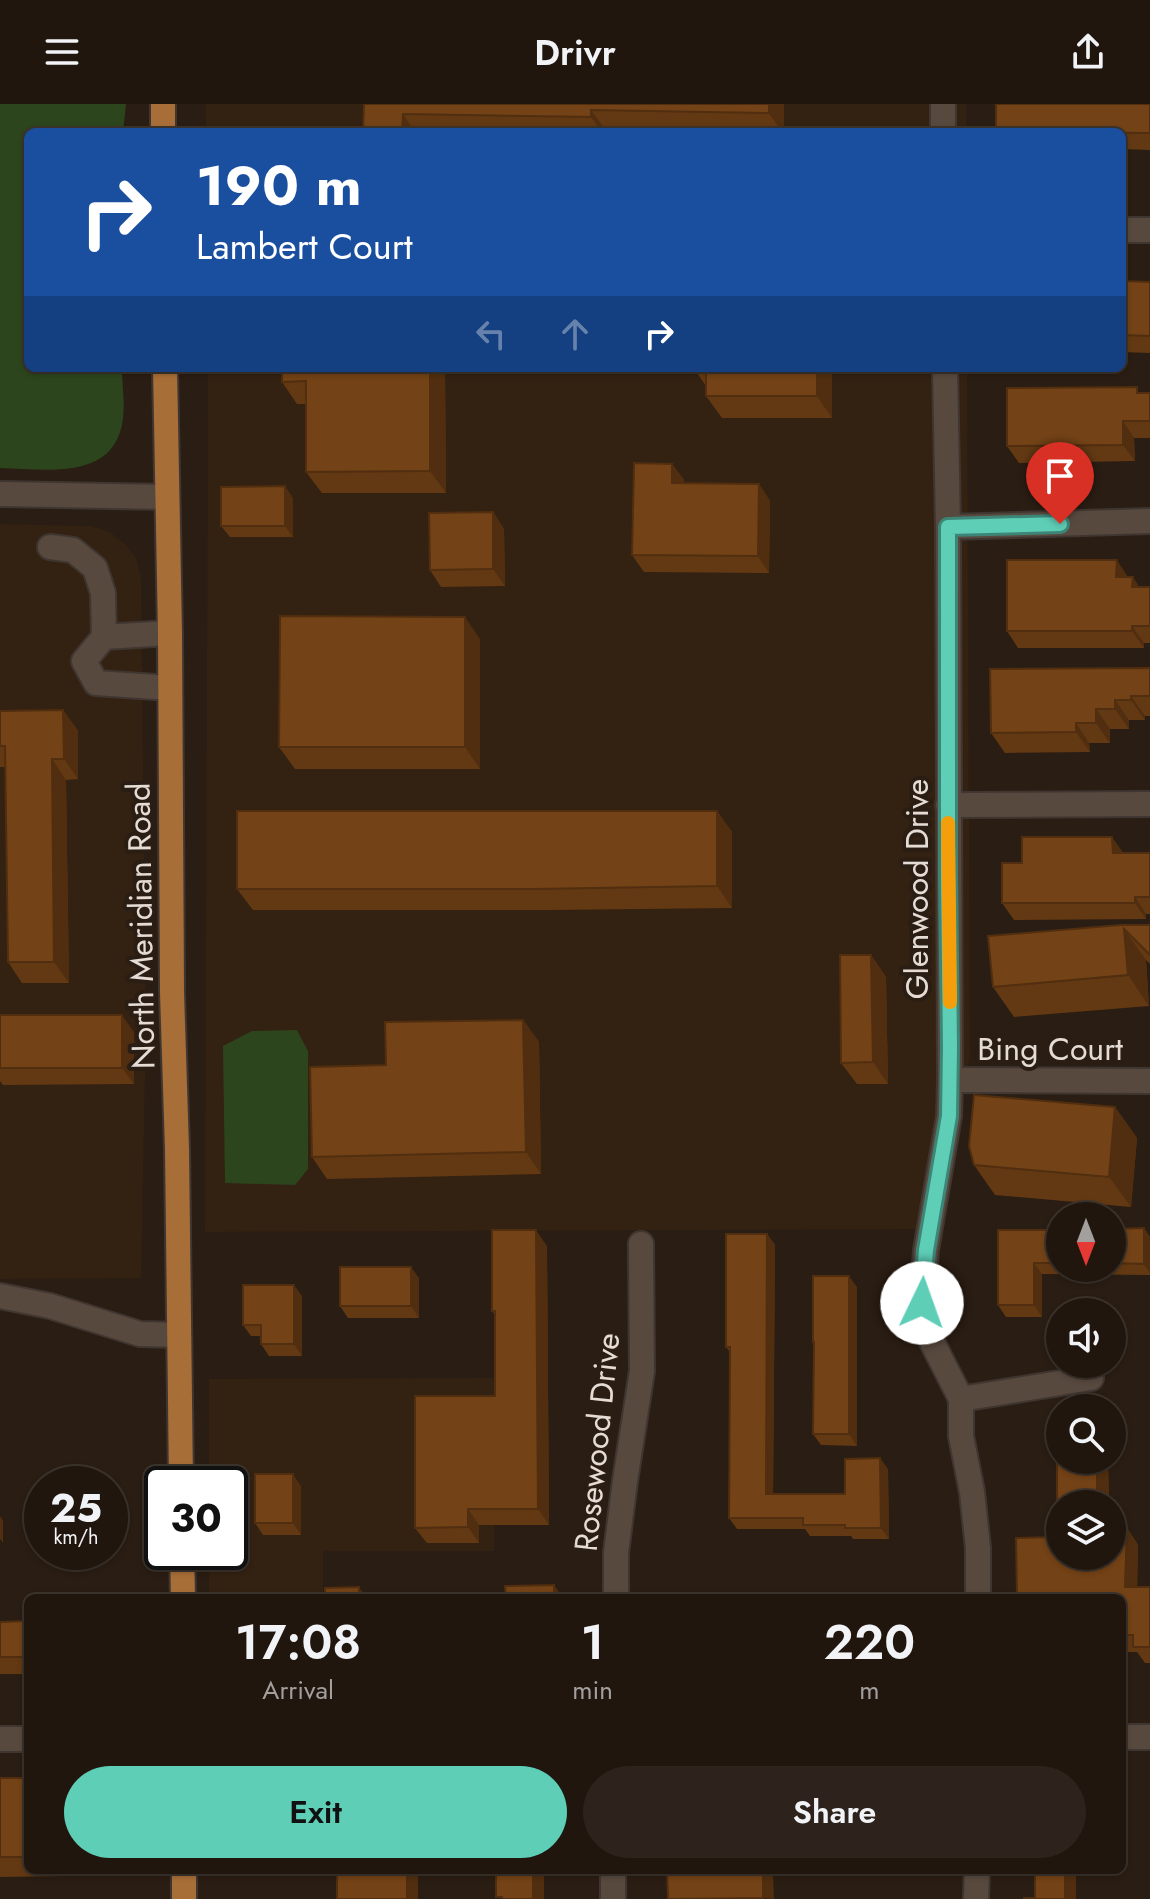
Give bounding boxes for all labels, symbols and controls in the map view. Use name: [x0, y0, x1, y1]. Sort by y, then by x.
text: Drivr: [534, 26, 616, 78]
icon: menu: [40, 30, 84, 74]
icon: share: [1066, 30, 1110, 74]
text: 190 m: [196, 145, 362, 226]
icon: right: [64, 160, 168, 264]
text: Lambert Court: [196, 220, 413, 272]
icon: left: [469, 312, 513, 356]
icon: ahead: [553, 312, 597, 356]
icon: right: [637, 312, 681, 356]
pin: [1026, 442, 1094, 524]
icon: arrive: [1038, 454, 1082, 498]
street label: Glenwood Drive: [894, 779, 940, 999]
street label: North Meridian Road: [116, 782, 166, 1070]
street label: Bing Court: [977, 1026, 1123, 1072]
north arrow: [1046, 1202, 1126, 1282]
map controls: [1046, 1202, 1126, 1570]
position arrow: [880, 1261, 964, 1345]
button: sound: [1046, 1298, 1126, 1378]
street label: Rosewood Drive: [563, 1330, 631, 1554]
button: search: [1046, 1394, 1126, 1474]
speed limit sign: 30: [144, 1466, 248, 1570]
text: 25: [50, 1479, 102, 1537]
button: layers: [1046, 1490, 1126, 1570]
text: km/h: [53, 1523, 99, 1552]
text: 17:08: [235, 1608, 361, 1677]
text: 1: [581, 1608, 604, 1677]
text: 220: [824, 1608, 915, 1677]
text: Arrival: [262, 1671, 334, 1709]
text: min: [572, 1671, 613, 1709]
text: m: [859, 1671, 880, 1709]
button: Exit: [64, 1766, 567, 1858]
button: Share: [583, 1766, 1086, 1858]

